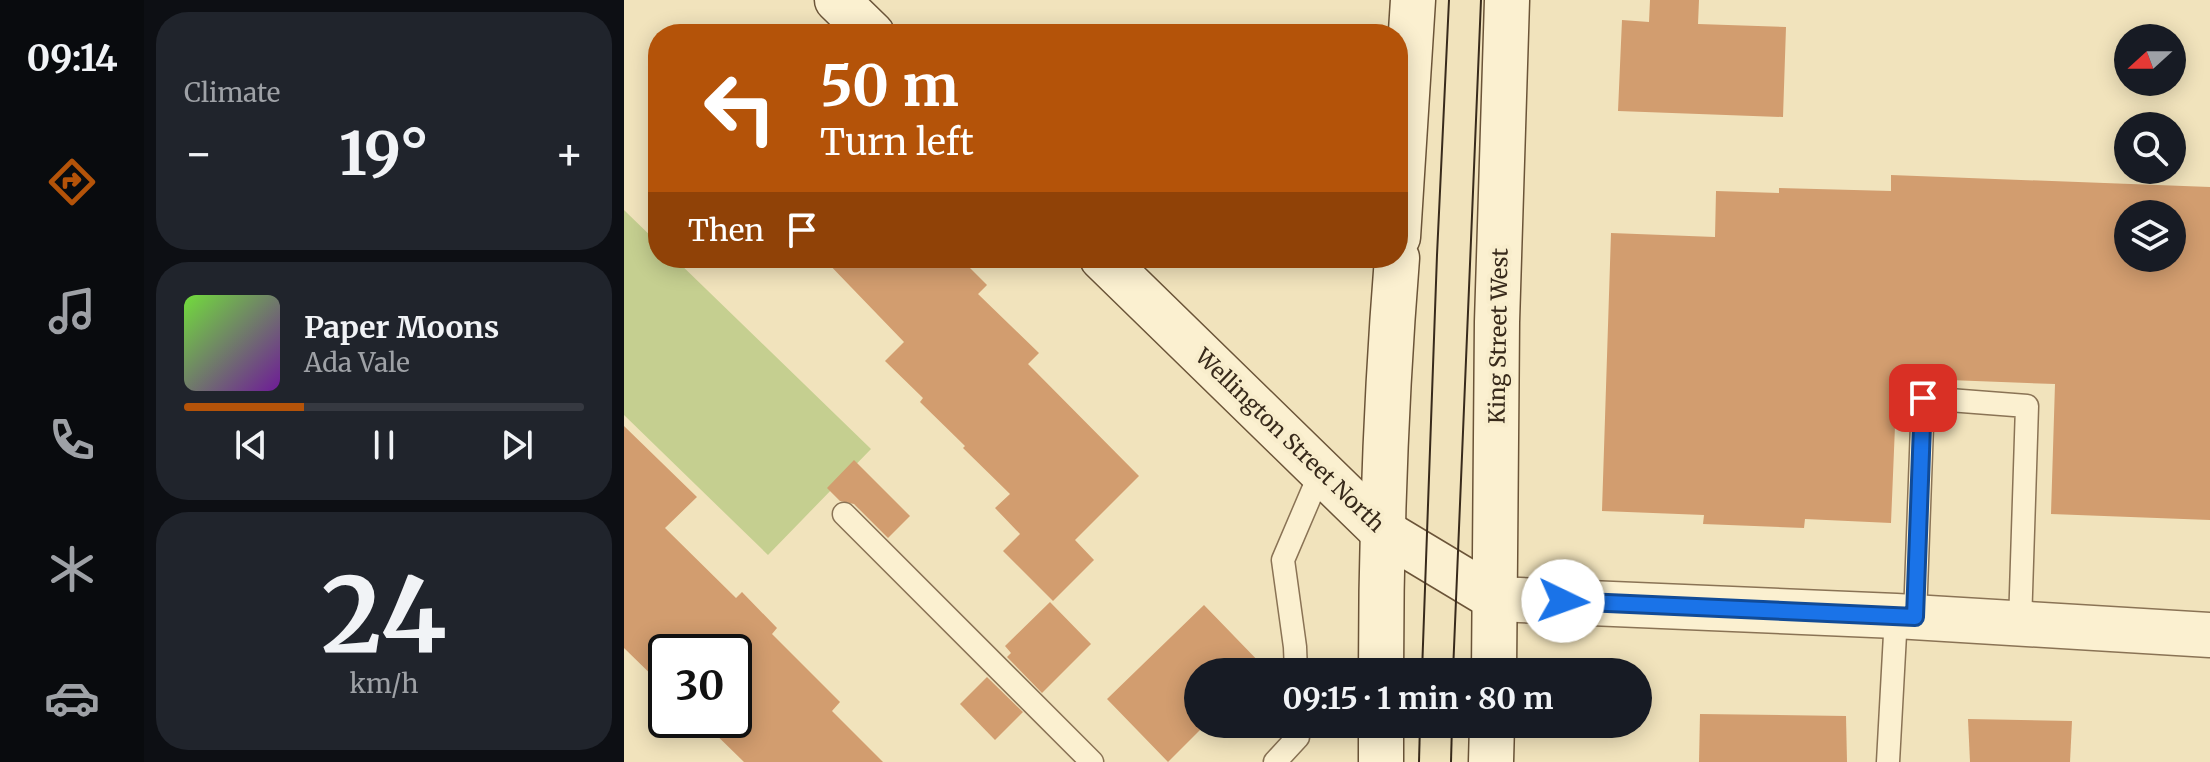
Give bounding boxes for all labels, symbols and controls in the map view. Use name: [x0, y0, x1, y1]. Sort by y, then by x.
north arrow: [2114, 24, 2186, 96]
map controls: [2114, 24, 2186, 272]
text: 09:14: [26, 36, 118, 81]
text: 50 m: [820, 51, 959, 121]
icon: left: [688, 56, 792, 160]
text: Climate: [184, 76, 280, 109]
button: search: [2114, 112, 2186, 184]
text: 19°: [339, 116, 429, 191]
text: Turn left: [820, 120, 974, 165]
text: −: [184, 126, 213, 181]
text: +: [555, 126, 584, 181]
icon: directions: [44, 154, 100, 210]
button: layers: [2114, 200, 2186, 272]
icon: arrive: [780, 208, 824, 252]
text: Then: [688, 211, 764, 249]
street label: King Street West: [1482, 247, 1514, 424]
icon: music: [44, 283, 100, 339]
text: Paper Moons: [304, 308, 499, 346]
street label: Wellington Street North: [1189, 342, 1391, 538]
text: Ada Vale: [304, 346, 410, 379]
pin: [1889, 364, 1957, 432]
icon: arrive: [1901, 376, 1945, 420]
icon: phone: [44, 412, 100, 468]
icon: previous: [229, 423, 273, 467]
icon: pause: [362, 423, 406, 467]
icon: next: [495, 423, 539, 467]
icon: climate: [44, 541, 100, 597]
text: 24: [321, 550, 447, 680]
position arrow: [1521, 559, 1605, 643]
speed limit sign: 30: [648, 634, 752, 738]
text: km/h: [350, 667, 418, 700]
icon: car: [44, 670, 100, 726]
text: 09:15 · 1 min · 80 m: [1282, 679, 1554, 717]

